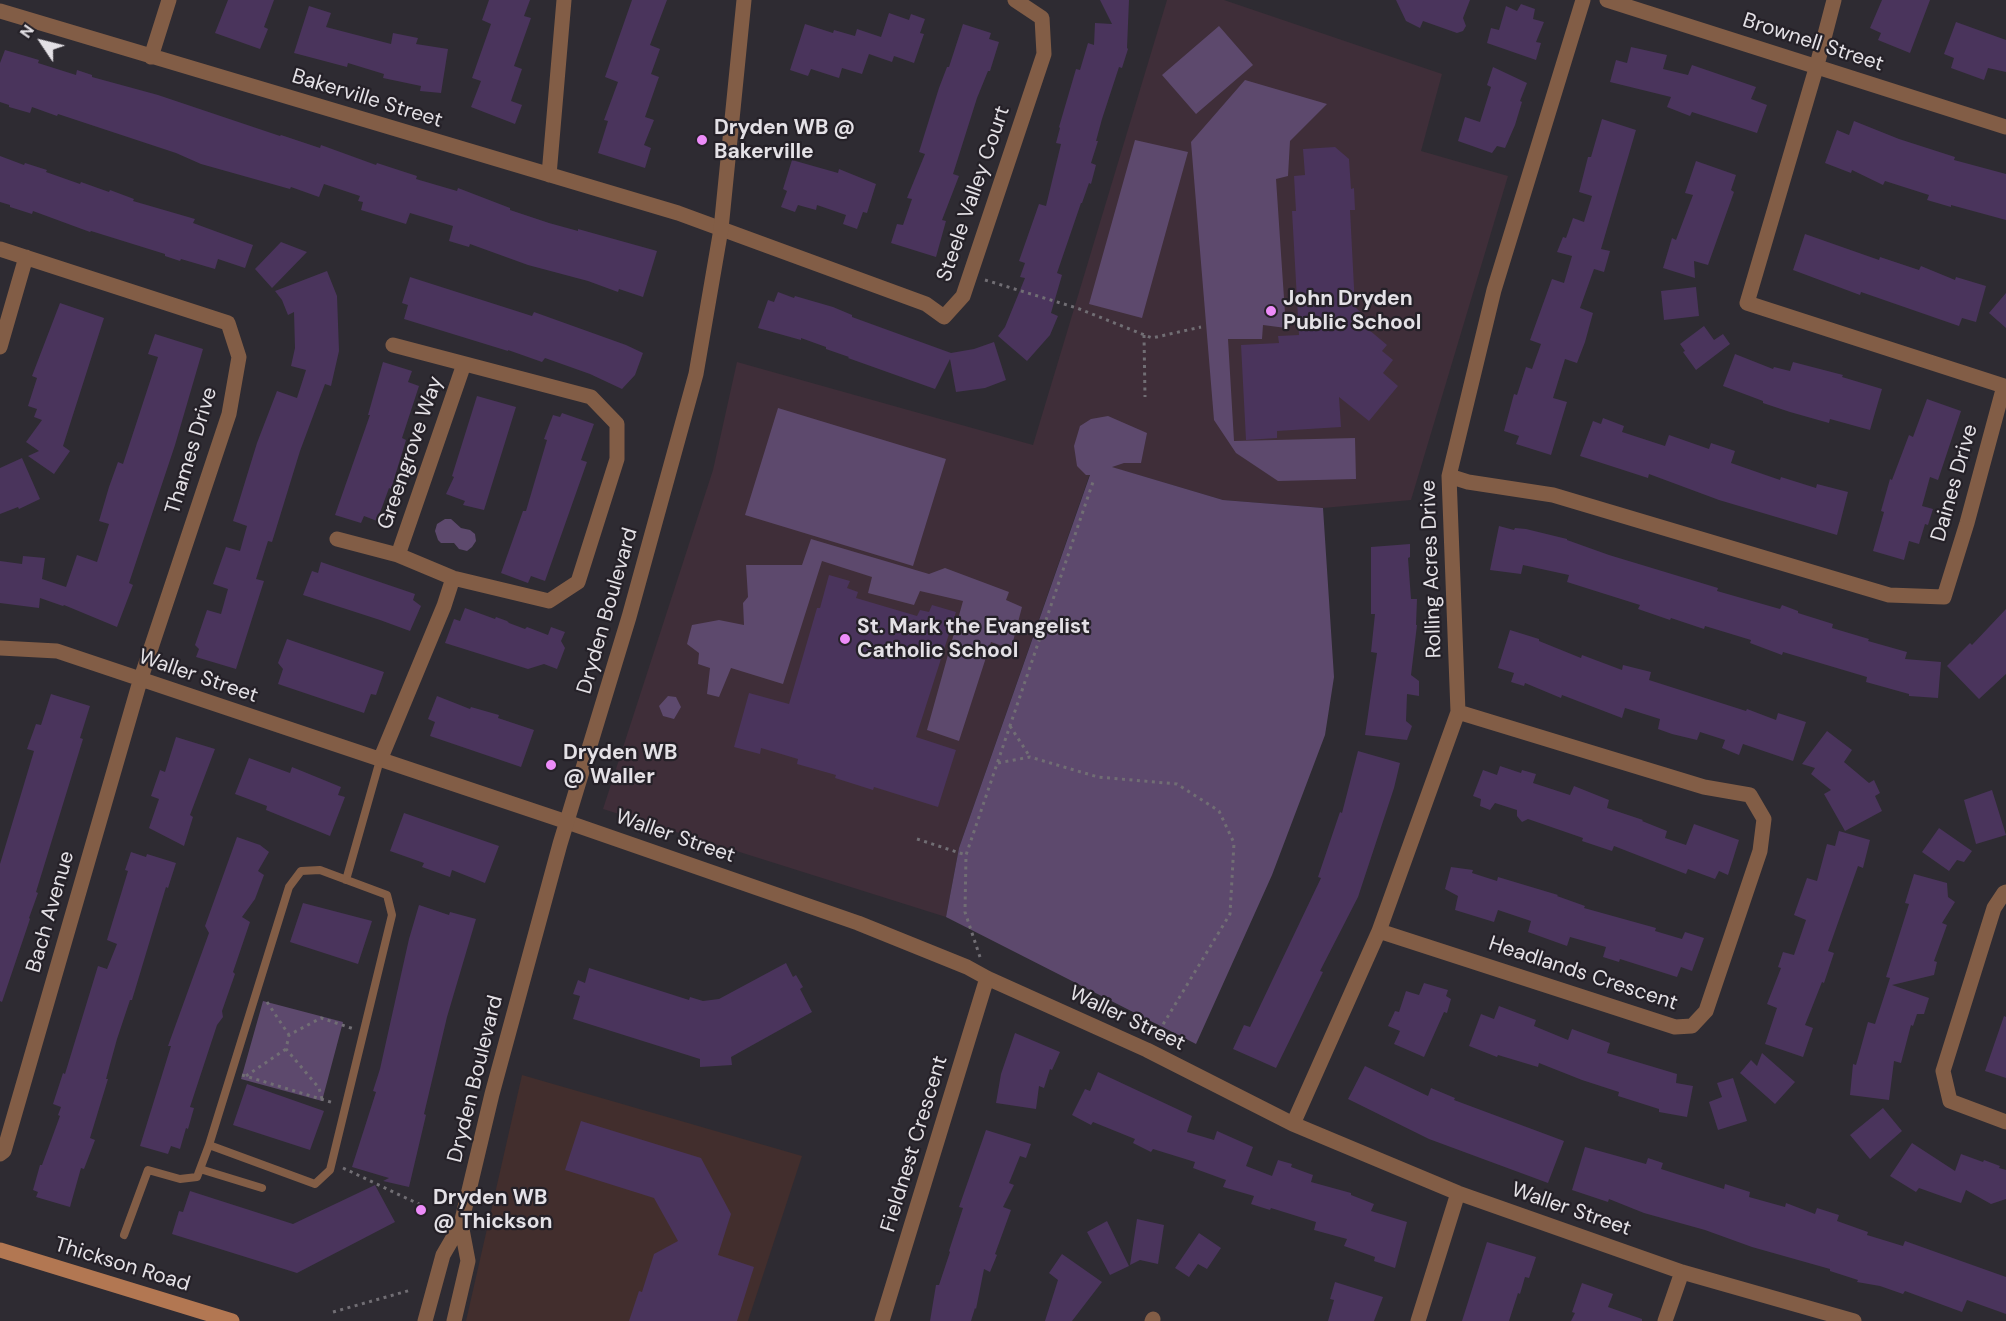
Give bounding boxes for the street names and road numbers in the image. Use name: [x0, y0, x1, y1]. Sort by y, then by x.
street label: Brownell Street: [1739, 8, 1887, 78]
street label: Bakerville Street: [289, 64, 445, 134]
street label: Steele Valley Court: [932, 103, 1016, 285]
street label: Greengrove Way: [373, 373, 449, 533]
street label: Thames Drive: [161, 384, 223, 518]
street label: Daines Drive: [1926, 421, 1984, 545]
street label: Rolling Acres Drive: [1416, 479, 1448, 659]
street label: Dryden Boulevard: [572, 525, 644, 697]
street label: Waller Street: [135, 645, 261, 709]
street label: Waller Street: [612, 805, 738, 869]
street label: Bach Avenue: [22, 848, 80, 976]
street label: Headlands Crescent: [1485, 932, 1681, 1016]
street label: Waller Street: [1065, 981, 1189, 1057]
street label: Dryden Boulevard: [443, 993, 509, 1165]
street label: Fieldnest Crescent: [876, 1053, 954, 1235]
street label: Waller Street: [1508, 1178, 1634, 1242]
street label: Thickson Road: [51, 1232, 193, 1298]

